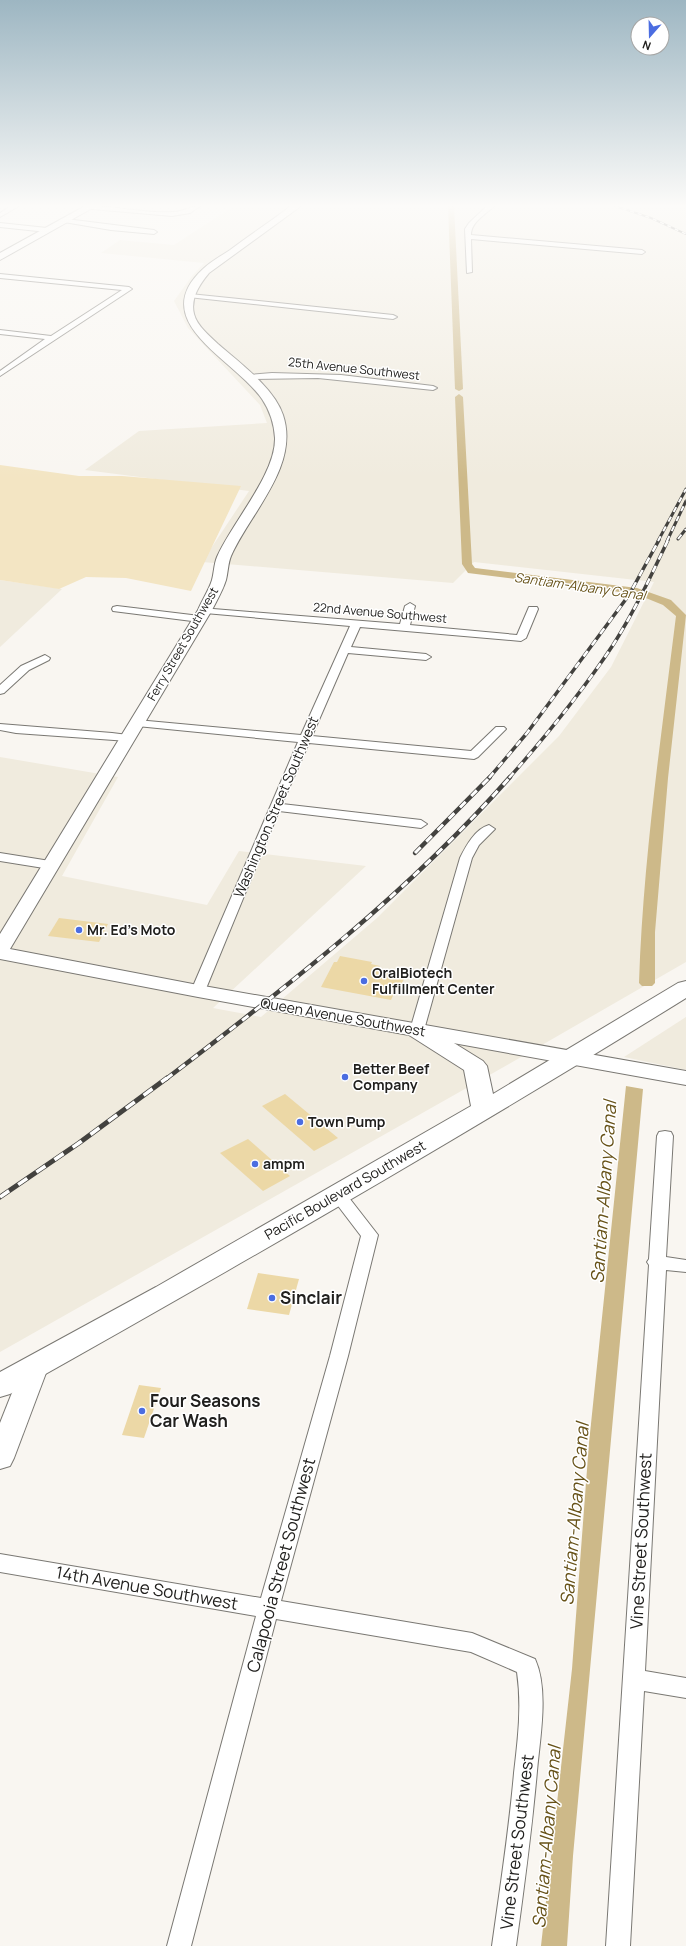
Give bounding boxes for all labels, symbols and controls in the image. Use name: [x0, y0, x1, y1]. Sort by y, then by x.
north arrow: [630, 16, 670, 56]
text: N: [640, 37, 653, 54]
street label: 25th Avenue Southwest: [287, 353, 421, 384]
water label: Santiam-Albany Canal: [513, 568, 649, 604]
street label: Ferry Street Southwest: [143, 584, 222, 704]
street label: 22nd Avenue Southwest: [312, 598, 448, 627]
street label: Washington Street Southwest: [229, 713, 323, 900]
place label: Mr. Ed's Moto: [87, 920, 176, 939]
marker: Mr. Ed's Moto: [74, 925, 84, 935]
place label: OralBiotech Fulfillment Center: [372, 963, 495, 998]
marker: OralBiotech Fulfillment Center: [359, 976, 369, 986]
street label: Queen Avenue Southwest: [259, 993, 427, 1040]
place label: Better Beef Company: [353, 1059, 430, 1094]
marker: Better Beef Company: [340, 1072, 350, 1082]
water label: Santiam-Albany Canal: [585, 1097, 622, 1284]
place label: Town Pump: [308, 1112, 386, 1131]
marker: Town Pump: [295, 1117, 305, 1127]
street label: Pacific Boulevard Southwest: [261, 1135, 429, 1244]
place label: ampm: [263, 1154, 305, 1173]
marker: ampm: [250, 1159, 260, 1169]
place label: Sinclair: [280, 1286, 342, 1309]
marker: Sinclair: [267, 1293, 277, 1303]
place label: Four Seasons Car Wash: [150, 1389, 261, 1432]
marker: Four Seasons Car Wash: [137, 1406, 147, 1416]
water label: Santiam-Albany Canal: [554, 1419, 594, 1606]
street label: Vine Street Southwest: [624, 1452, 657, 1630]
street label: Calapooia Street Southwest: [241, 1455, 320, 1675]
street label: 14th Avenue Southwest: [54, 1560, 240, 1615]
water label: Santiam-Albany Canal: [526, 1742, 566, 1929]
street label: Vine Street Southwest: [494, 1753, 539, 1931]

